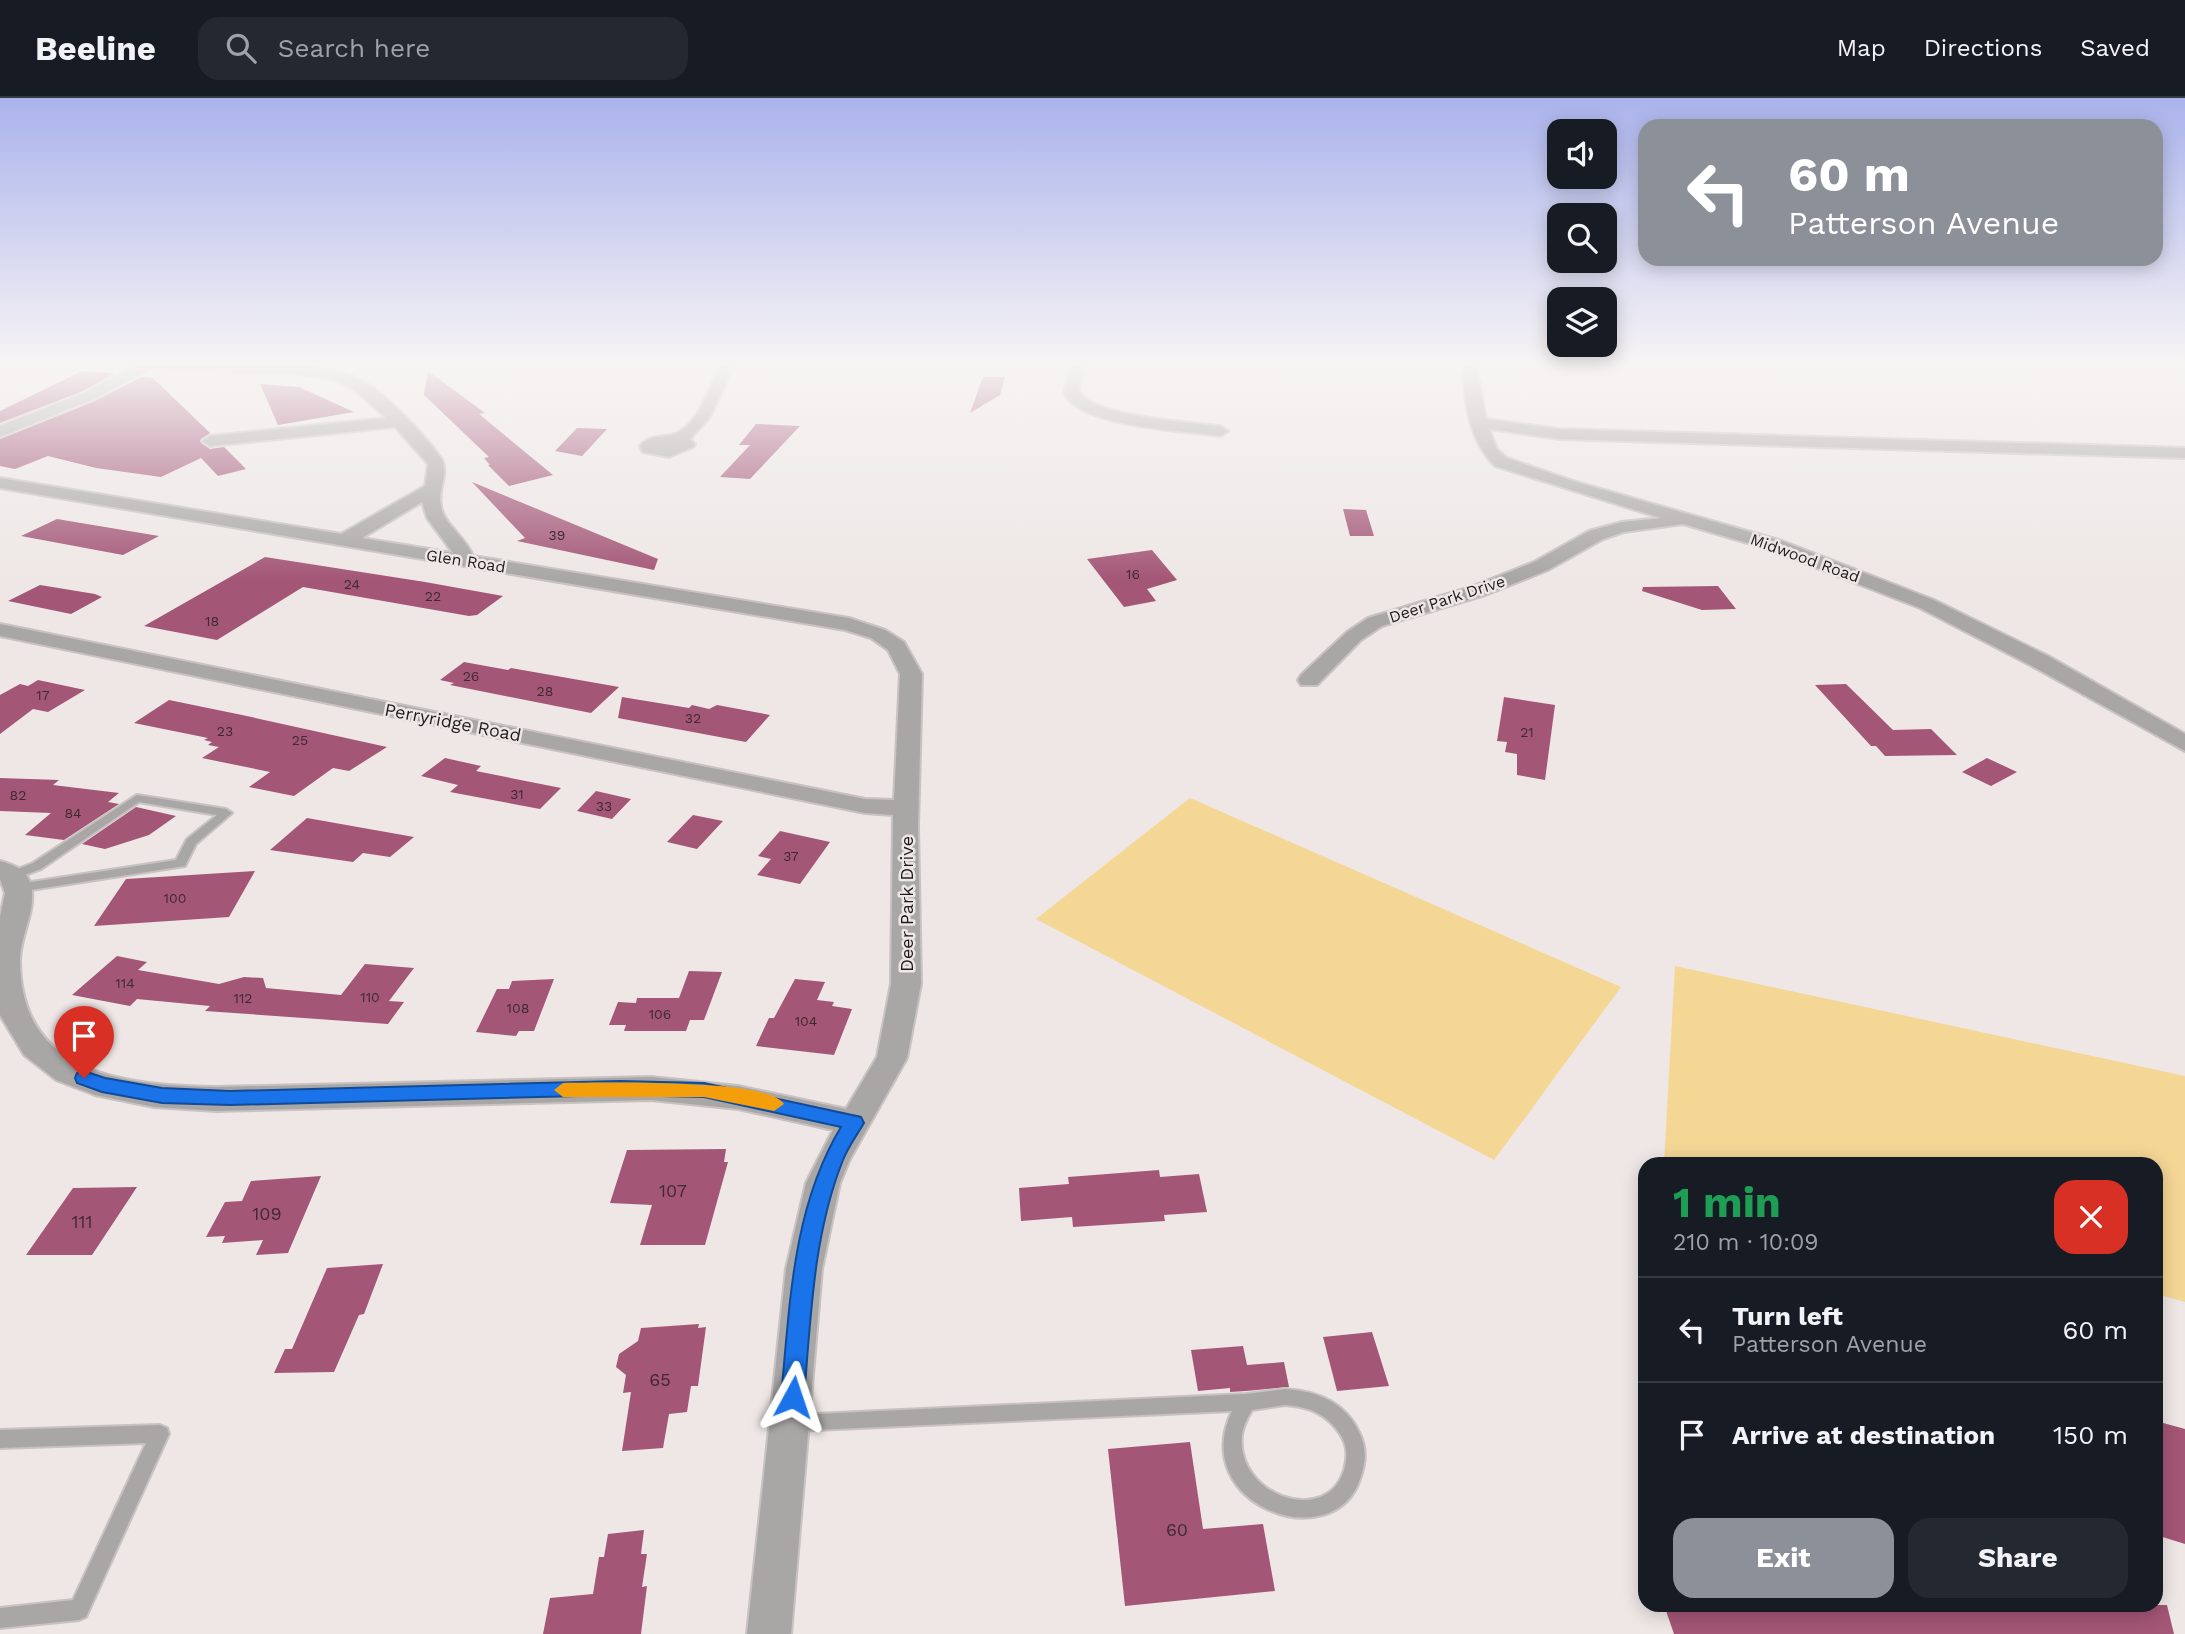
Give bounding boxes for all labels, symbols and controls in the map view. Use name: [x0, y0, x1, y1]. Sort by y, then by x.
search box: [198, 17, 688, 80]
text: Beeline: [35, 29, 156, 68]
icon: search: [222, 29, 260, 67]
text: Search here: [278, 33, 430, 63]
text: Map: [1837, 34, 1886, 62]
text: Directions: [1924, 34, 2042, 62]
text: Saved: [2080, 34, 2150, 62]
map controls: [1547, 119, 1617, 357]
button: sound: [1547, 119, 1617, 189]
text: 60 m: [1788, 145, 1910, 203]
icon: left: [1673, 147, 1764, 238]
button: search: [1547, 203, 1617, 273]
text: Patterson Avenue: [1788, 204, 2059, 242]
button: layers: [1547, 287, 1617, 357]
house number: 39: [549, 527, 565, 543]
street label: Midwood Road: [1748, 529, 1862, 587]
street label: Glen Road: [425, 545, 507, 577]
house number: 16: [1126, 566, 1140, 582]
street label: Deer Park Drive: [1387, 571, 1507, 627]
house number: 24: [344, 576, 360, 592]
house number: 22: [425, 588, 441, 604]
house number: 18: [205, 613, 219, 629]
house number: 26: [463, 668, 479, 684]
house number: 28: [537, 683, 553, 699]
house number: 17: [36, 687, 50, 703]
street label: Perryridge Road: [383, 698, 523, 746]
house number: 32: [685, 710, 701, 726]
house number: 23: [217, 723, 233, 739]
house number: 21: [1520, 724, 1534, 740]
house number: 25: [292, 732, 308, 748]
house number: 31: [510, 786, 524, 802]
house number: 82: [10, 787, 26, 803]
house number: 33: [596, 798, 612, 814]
house number: 84: [64, 805, 82, 821]
street label: Deer Park Drive: [896, 836, 917, 972]
house number: 37: [783, 848, 799, 864]
house number: 100: [164, 890, 186, 906]
house number: 114: [115, 975, 135, 991]
house number: 110: [360, 989, 380, 1005]
house number: 112: [233, 990, 253, 1006]
house number: 108: [507, 1000, 529, 1016]
pin: [54, 1006, 114, 1078]
house number: 106: [649, 1006, 671, 1022]
house number: 104: [795, 1013, 817, 1029]
icon: arrive: [65, 1017, 103, 1055]
text: 1 min: [1673, 1178, 1781, 1227]
house number: 107: [659, 1180, 687, 1201]
button: close: [2054, 1180, 2128, 1254]
house number: 109: [252, 1203, 282, 1224]
house number: 111: [71, 1211, 93, 1232]
text: 210 m · 10:09: [1673, 1229, 1818, 1256]
text: Turn left: [1732, 1301, 1843, 1331]
icon: left: [1673, 1311, 1711, 1349]
text: 60 m: [2062, 1315, 2128, 1345]
text: Patterson Avenue: [1732, 1331, 1927, 1358]
position arrow: [756, 1360, 830, 1434]
house number: 65: [649, 1369, 671, 1390]
icon: arrive: [1673, 1416, 1711, 1454]
text: Arrive at destination: [1732, 1420, 1995, 1450]
text: 150 m: [2053, 1420, 2128, 1450]
button: Exit: [1673, 1518, 1894, 1598]
button: Share: [1908, 1518, 2128, 1598]
house number: 60: [1166, 1519, 1188, 1540]

